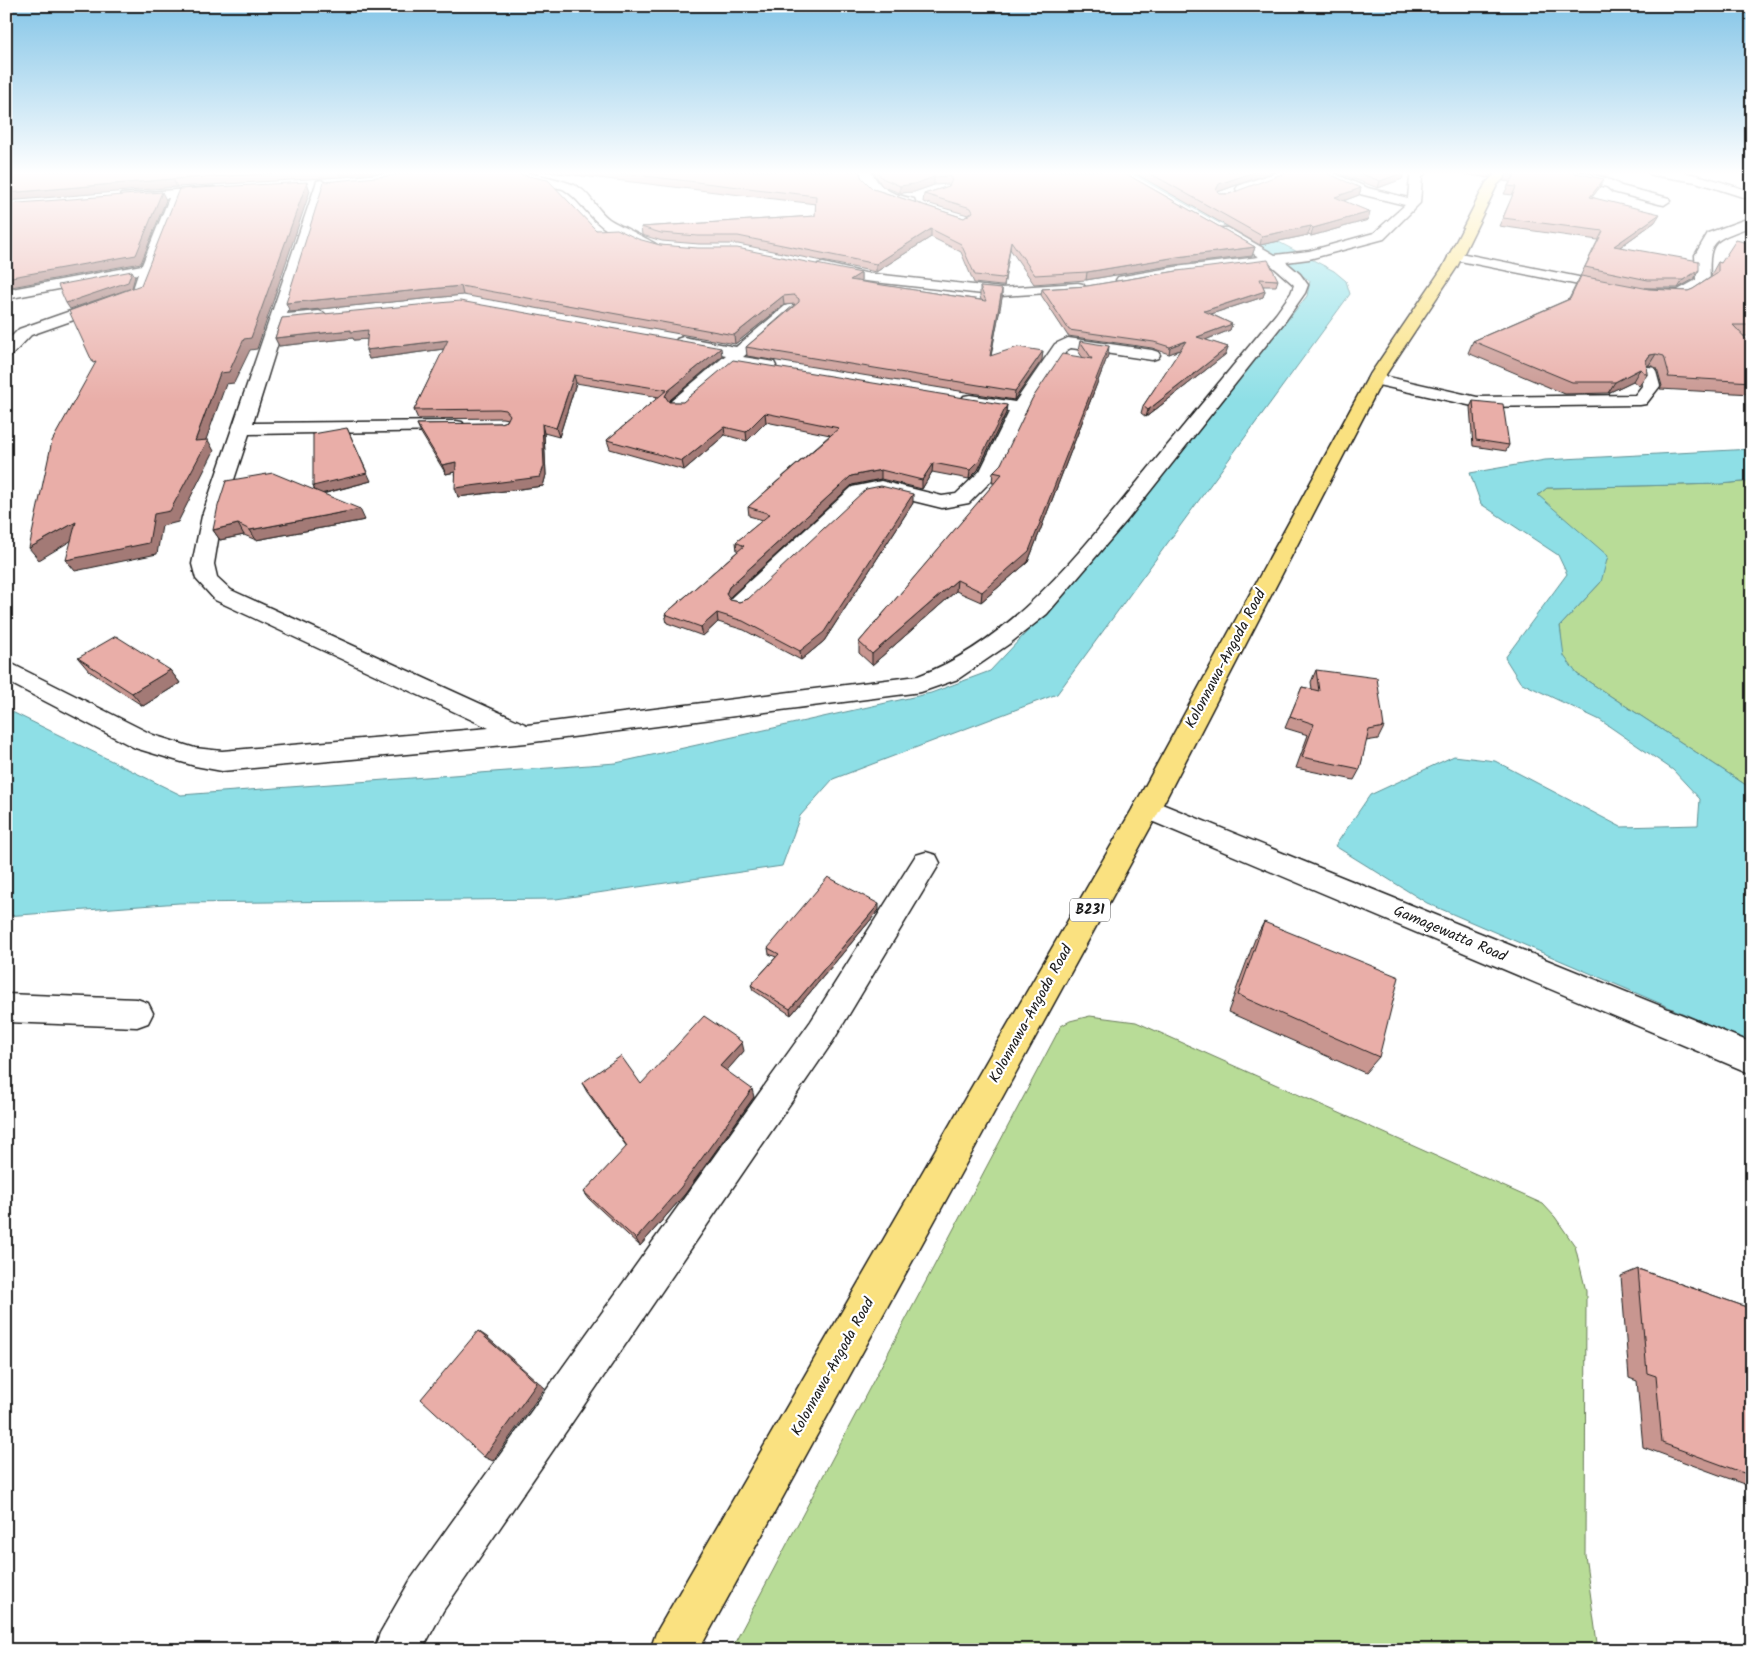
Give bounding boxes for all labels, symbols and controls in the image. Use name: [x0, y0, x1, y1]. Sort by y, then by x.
street label: Kolonnawa-Angoda Road: [1179, 585, 1273, 733]
road number: B231: [1070, 898, 1110, 922]
street label: Gamagewatta Road: [1390, 899, 1511, 969]
street label: Kolonnawa-Angoda Road: [983, 940, 1079, 1088]
street label: Kolonnawa-Angoda Road: [785, 1293, 881, 1441]

